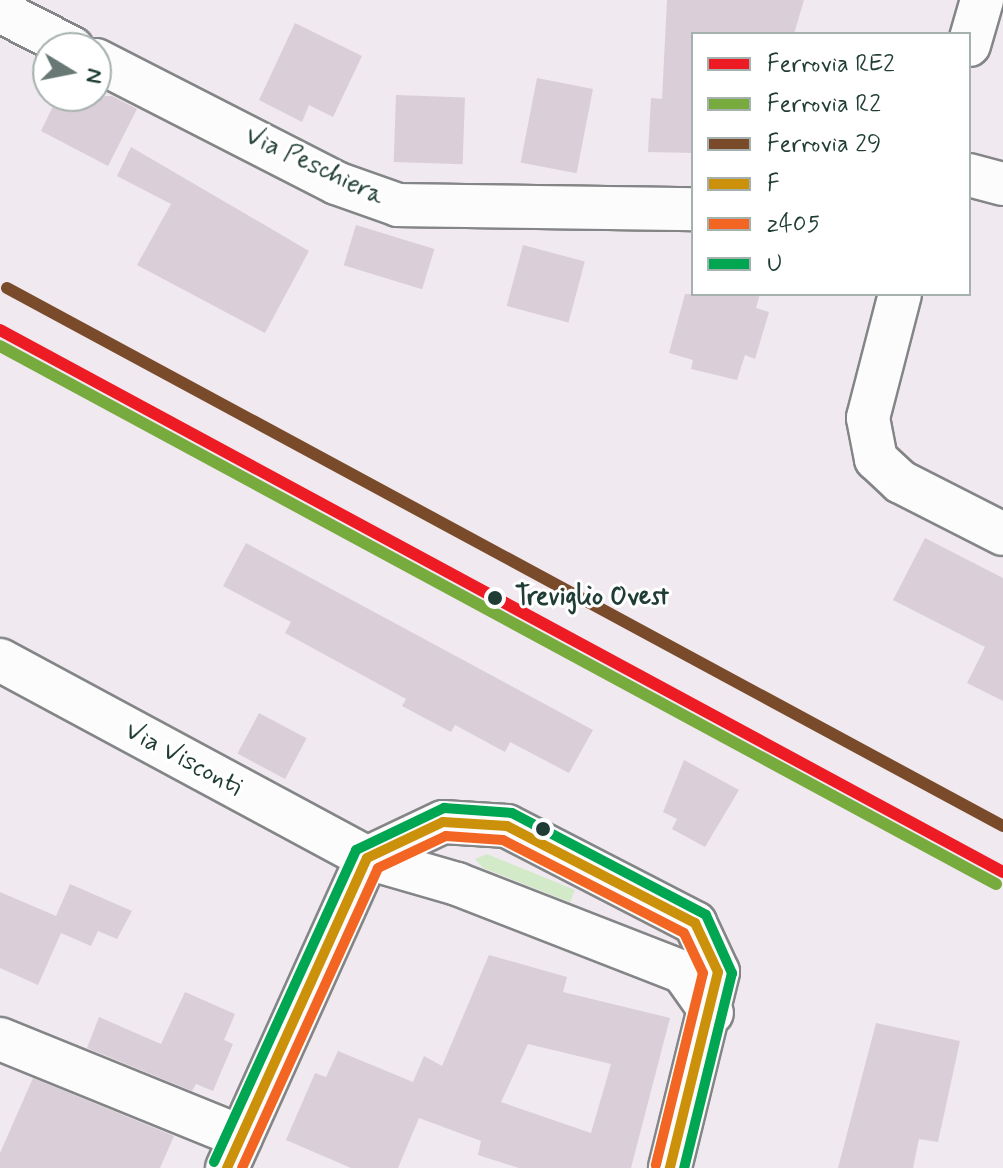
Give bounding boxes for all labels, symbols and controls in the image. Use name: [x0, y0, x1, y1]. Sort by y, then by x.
north arrow: [32, 32, 112, 112]
legend: [691, 32, 971, 296]
text: Ferrovia RE2: [767, 49, 895, 80]
text: N: [79, 66, 109, 85]
text: Ferrovia R2: [767, 89, 881, 120]
street label: Via Peschiera: [240, 121, 388, 213]
text: Ferrovia 29: [767, 129, 881, 160]
text: F: [767, 169, 780, 200]
text: z405: [767, 209, 820, 240]
text: U: [767, 249, 783, 280]
place label: Treviglio Ovest: [515, 582, 669, 614]
marker: Treviglio Ovest: [482, 585, 508, 611]
street label: Via Visconti: [119, 716, 247, 804]
unlabelled marker: [535, 821, 551, 837]

